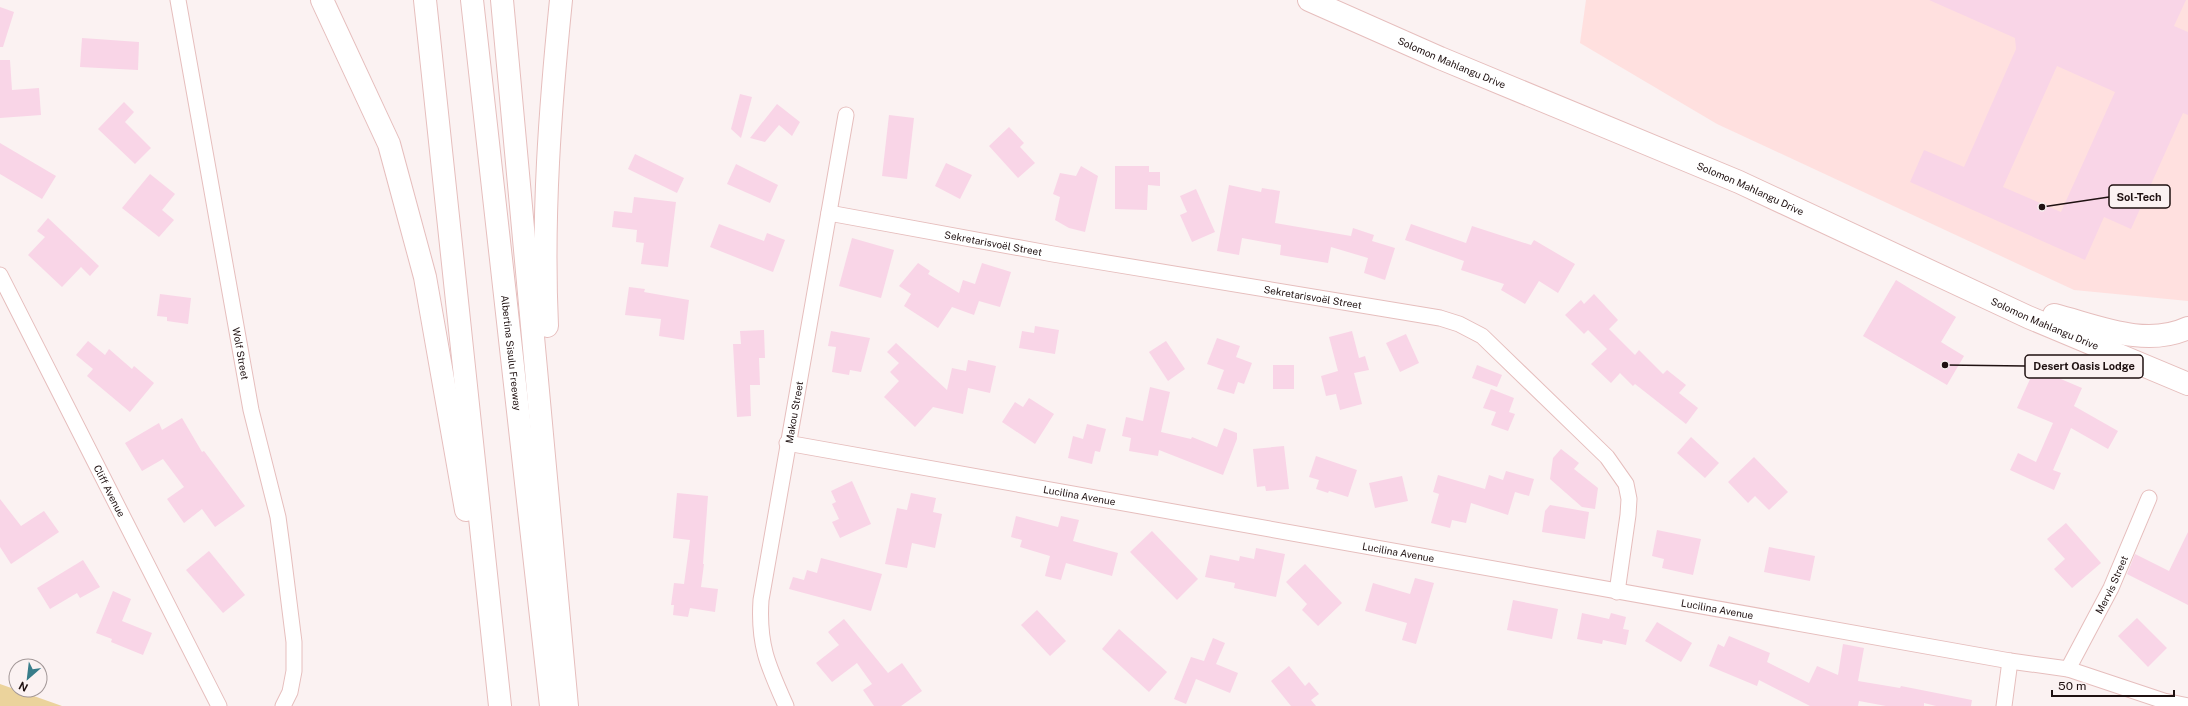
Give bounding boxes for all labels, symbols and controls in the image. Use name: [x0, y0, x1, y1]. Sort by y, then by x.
street label: Solomon Mahlangu Drive: [1396, 34, 1508, 91]
street label: Solomon Mahlangu Drive: [1695, 159, 1806, 218]
callout: Sol-Tech: [2109, 185, 2170, 208]
text: Sol-Tech: [2116, 191, 2162, 203]
street label: Sekretarisvoël Street: [943, 228, 1043, 258]
street label: Sekretarisvoël Street: [1263, 283, 1363, 311]
street label: Albertina Sisulu Freeway: [499, 294, 524, 412]
street label: Solomon Mahlangu Drive: [1989, 295, 2101, 352]
street label: Wolf Street: [230, 326, 252, 381]
callout: Desert Oasis Lodge: [2025, 355, 2143, 378]
text: Desert Oasis Lodge: [2033, 360, 2135, 372]
street label: Makou Street: [783, 380, 805, 444]
street label: Cliff Avenue: [91, 463, 128, 519]
street label: Lucilina Avenue: [1042, 483, 1117, 508]
street label: Lucilina Avenue: [1361, 540, 1436, 564]
street label: Mervis Street: [2093, 554, 2130, 616]
street label: Lucilina Avenue: [1680, 597, 1755, 621]
north arrow: [8, 658, 48, 698]
scale bar: [2052, 672, 2174, 698]
text: 50 m: [2058, 679, 2086, 693]
text: N: [17, 680, 30, 694]

